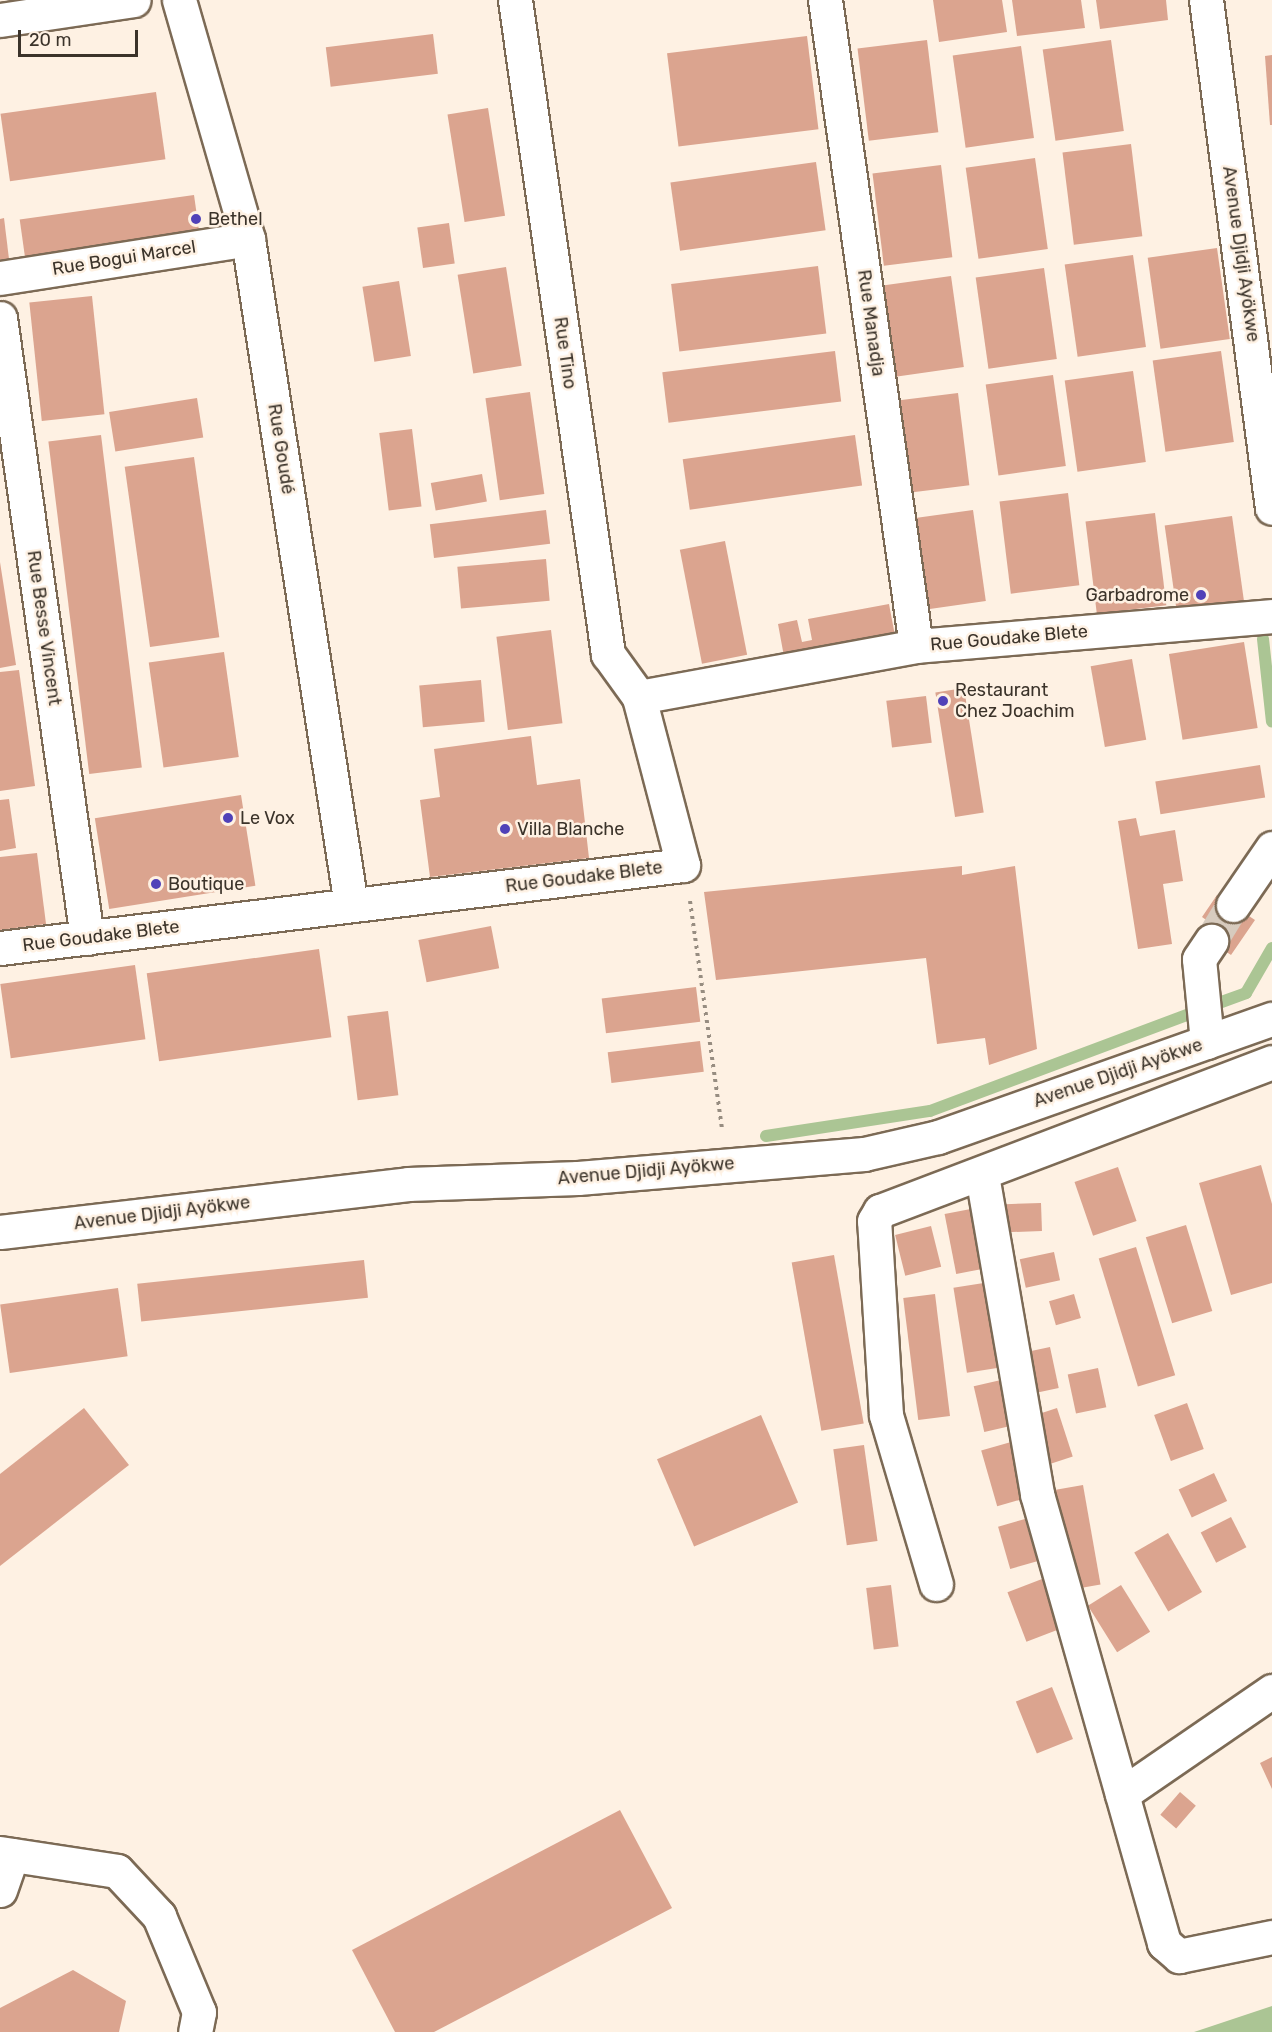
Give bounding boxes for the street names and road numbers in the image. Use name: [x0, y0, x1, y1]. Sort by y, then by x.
street label: Avenue Djidji Ayökwe: [1218, 164, 1264, 344]
street label: Rue Bogui Marcel: [51, 236, 197, 280]
street label: Rue Manadja: [853, 268, 889, 378]
street label: Rue Tino: [549, 315, 581, 391]
street label: Rue Goudé: [263, 402, 299, 496]
street label: Rue Besse Vincent: [22, 549, 66, 707]
street label: Rue Goudake Blete: [929, 620, 1089, 656]
street label: Rue Goudake Blete: [504, 857, 664, 897]
street label: Rue Goudake Blete: [21, 916, 181, 956]
street label: Avenue Djidji Ayökwe: [1030, 1034, 1206, 1112]
street label: Avenue Djidji Ayökwe: [556, 1152, 736, 1190]
street label: Avenue Djidji Ayökwe: [72, 1191, 252, 1235]

